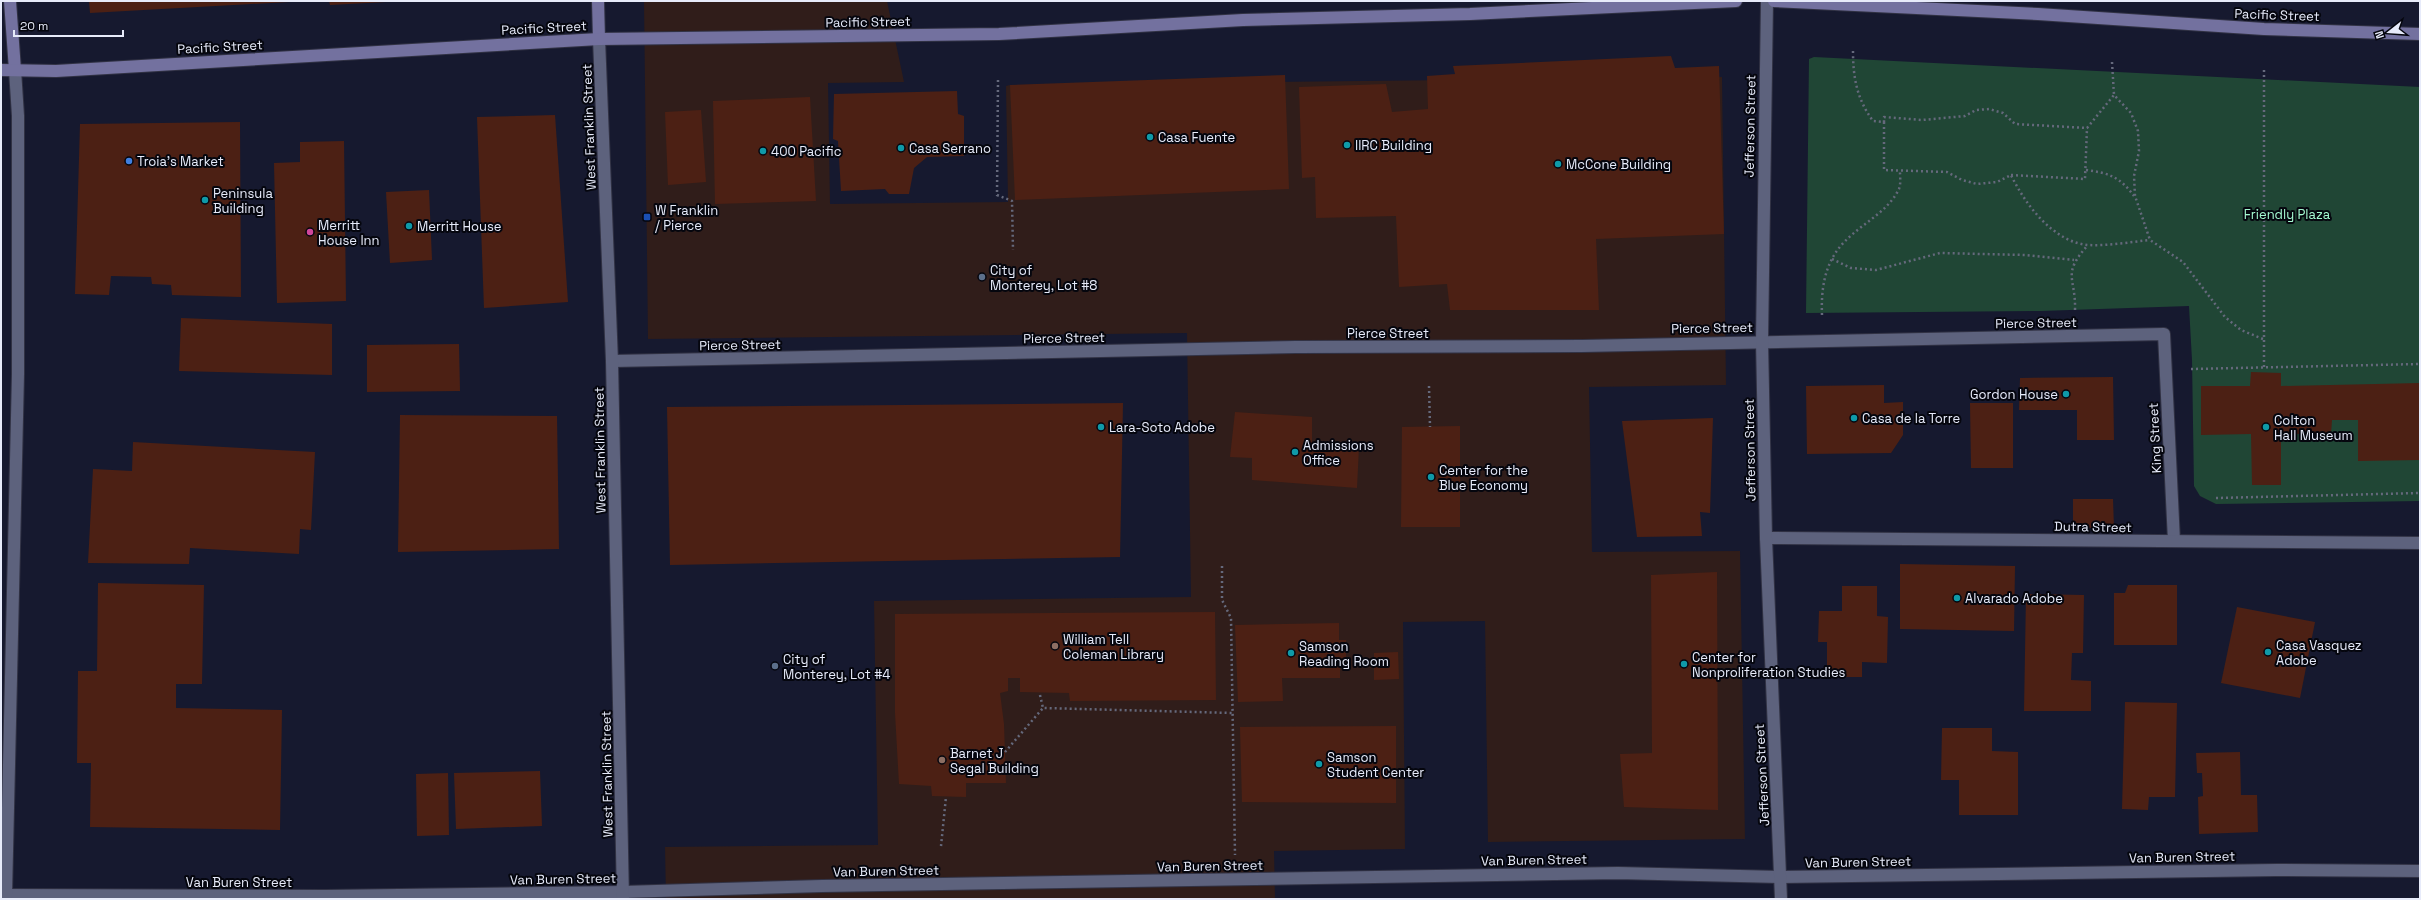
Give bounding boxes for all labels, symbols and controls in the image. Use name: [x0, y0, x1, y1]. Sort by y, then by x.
street label: Pacific Street: [2234, 5, 2320, 25]
scale bar: [14, 12, 123, 38]
north arrow: [2369, 12, 2409, 52]
street label: Pacific Street: [825, 13, 911, 31]
street label: Pacific Street: [501, 17, 587, 39]
text: 20 m: [20, 18, 48, 34]
text: N: [2372, 29, 2387, 40]
street label: Pacific Street: [177, 36, 263, 58]
street label: West Franklin Street: [578, 63, 600, 190]
street label: Jefferson Street: [1741, 74, 1759, 178]
place label: Casa Fuente: [1158, 129, 1235, 146]
marker: Casa Fuente: [1145, 132, 1155, 142]
place label: IIRC Building: [1355, 137, 1432, 154]
place label: Casa Serrano: [909, 140, 991, 157]
marker: IIRC Building: [1342, 140, 1352, 150]
place label: 400 Pacific: [771, 143, 842, 160]
marker: Casa Serrano: [896, 143, 906, 153]
marker: 400 Pacific: [758, 146, 768, 156]
place label: Troia's Market: [137, 153, 224, 170]
marker: Troia's Market: [124, 156, 134, 166]
place label: McCone Building: [1566, 156, 1671, 173]
marker: McCone Building: [1553, 159, 1563, 169]
place label: Peninsula Building: [213, 185, 273, 217]
marker: Peninsula Building: [200, 195, 210, 205]
place label: W Franklin / Pierce: [655, 202, 718, 234]
park label: Friendly Plaza: [2244, 206, 2331, 223]
marker: W Franklin / Pierce: [642, 212, 652, 222]
place label: Merritt House Inn: [318, 217, 380, 249]
place label: Merritt House: [417, 218, 502, 235]
marker: Merritt House: [404, 221, 414, 231]
marker: Merritt House Inn: [305, 227, 315, 237]
place label: City of Monterey, Lot #8: [990, 262, 1097, 294]
marker: City of Monterey, Lot #8: [977, 272, 987, 282]
street label: Pierce Street: [1995, 314, 2077, 332]
street label: Pierce Street: [1671, 319, 1753, 337]
street label: Pierce Street: [1347, 325, 1429, 342]
street label: Pierce Street: [1023, 329, 1105, 347]
street label: Pierce Street: [699, 336, 781, 354]
place label: Gordon House: [1970, 386, 2058, 403]
street label: West Franklin Street: [590, 387, 610, 513]
marker: Gordon House: [2061, 389, 2071, 399]
street label: Jefferson Street: [1741, 398, 1759, 502]
street label: King Street: [2145, 402, 2165, 474]
place label: Casa de la Torre: [1862, 410, 1960, 427]
place label: Colton Hall Museum: [2274, 412, 2353, 444]
marker: Casa de la Torre: [1849, 413, 1859, 423]
place label: Lara-Soto Adobe: [1109, 419, 1215, 436]
marker: Lara-Soto Adobe: [1096, 422, 1106, 432]
marker: Colton Hall Museum: [2261, 422, 2271, 432]
place label: Admissions Office: [1303, 437, 1374, 469]
marker: Admissions Office: [1290, 447, 1300, 457]
place label: Center for the Blue Economy: [1439, 462, 1528, 494]
marker: Center for the Blue Economy: [1426, 472, 1436, 482]
street label: Dutra Street: [2054, 518, 2132, 536]
place label: Alvarado Adobe: [1965, 590, 2063, 607]
marker: Alvarado Adobe: [1952, 593, 1962, 603]
place label: William Tell Coleman Library: [1063, 631, 1164, 663]
place label: Casa Vasquez Adobe: [2276, 637, 2362, 669]
place label: Samson Reading Room: [1299, 638, 1389, 670]
marker: William Tell Coleman Library: [1050, 641, 1060, 651]
marker: Casa Vasquez Adobe: [2263, 647, 2273, 657]
marker: Samson Reading Room: [1286, 648, 1296, 658]
place label: Center for Nonproliferation Studies: [1692, 649, 1846, 681]
place label: City of Monterey, Lot #4: [783, 651, 890, 683]
marker: Center for Nonproliferation Studies: [1679, 659, 1689, 669]
marker: City of Monterey, Lot #4: [770, 661, 780, 671]
street label: West Franklin Street: [597, 711, 617, 837]
street label: Jefferson Street: [1751, 723, 1773, 827]
place label: Barnet J Segal Building: [950, 745, 1039, 777]
place label: Samson Student Center: [1327, 749, 1424, 781]
marker: Barnet J Segal Building: [937, 755, 947, 765]
marker: Samson Student Center: [1314, 759, 1324, 769]
street label: Van Buren Street: [2129, 848, 2235, 866]
street label: Van Buren Street: [1481, 851, 1587, 869]
street label: Van Buren Street: [1805, 853, 1911, 871]
street label: Van Buren Street: [1157, 857, 1263, 875]
street label: Van Buren Street: [833, 862, 939, 880]
street label: Van Buren Street: [510, 870, 616, 888]
street label: Van Buren Street: [186, 874, 292, 891]

